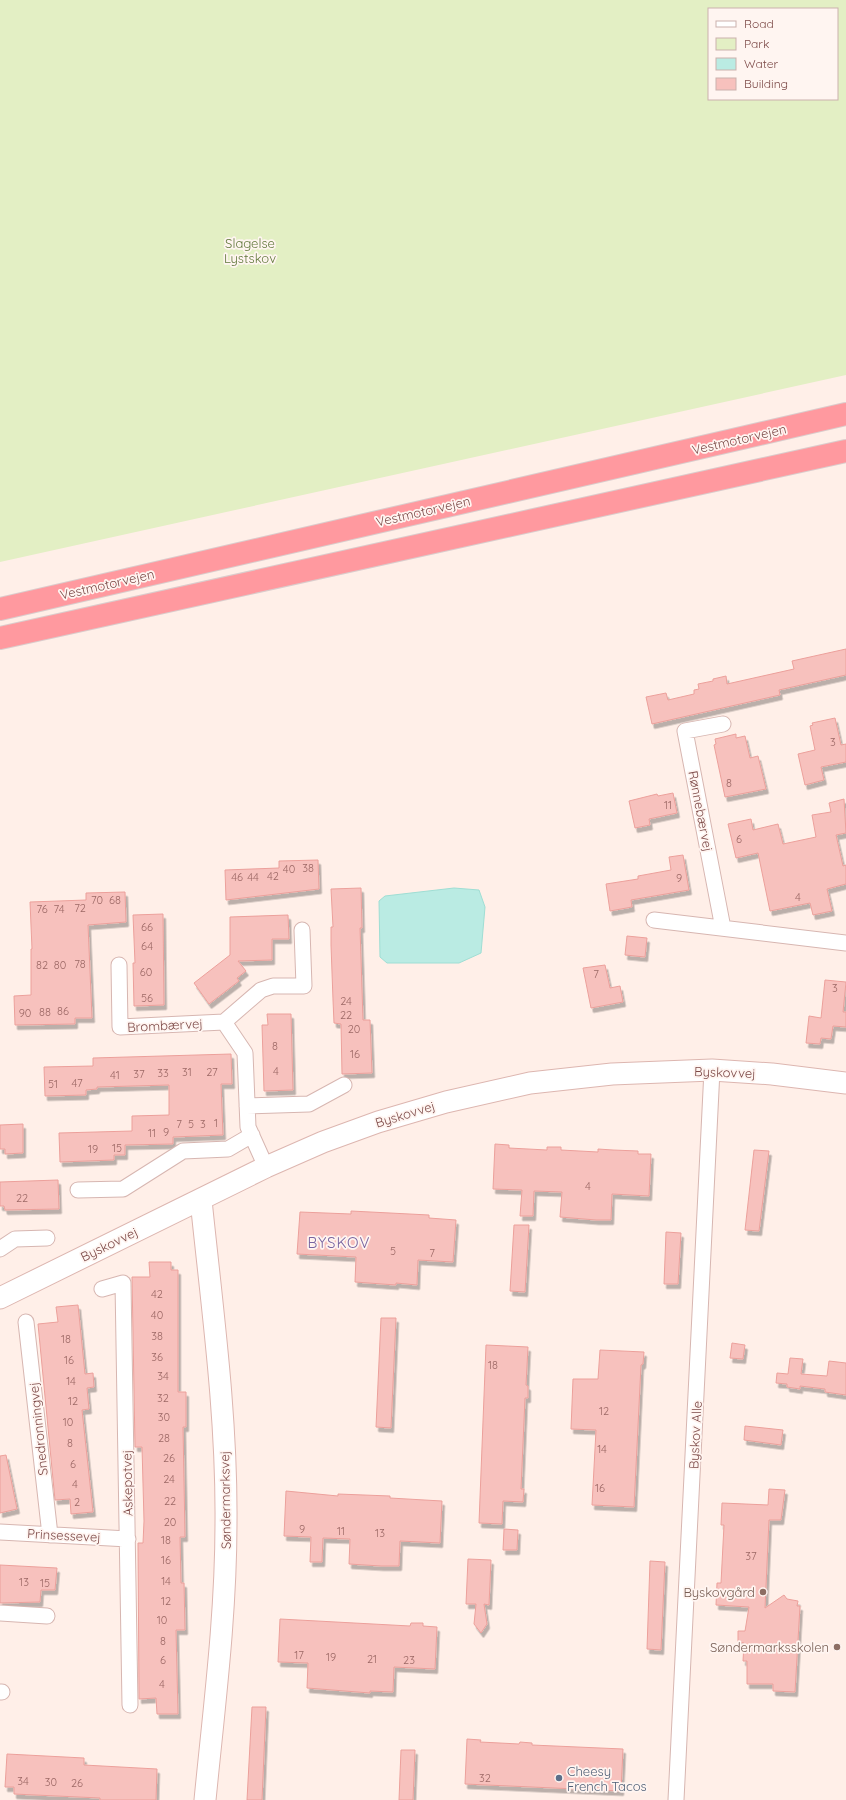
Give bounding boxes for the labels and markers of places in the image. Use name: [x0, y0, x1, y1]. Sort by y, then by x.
place label: Byskovgård: [683, 1584, 755, 1600]
marker: Byskovgård: [758, 1587, 768, 1597]
place label: Søndermarksskolen: [710, 1639, 829, 1655]
marker: Søndermarksskolen: [832, 1642, 842, 1652]
place label: Cheesy French Tacos: [567, 1763, 647, 1794]
marker: Cheesy French Tacos: [554, 1773, 564, 1783]

